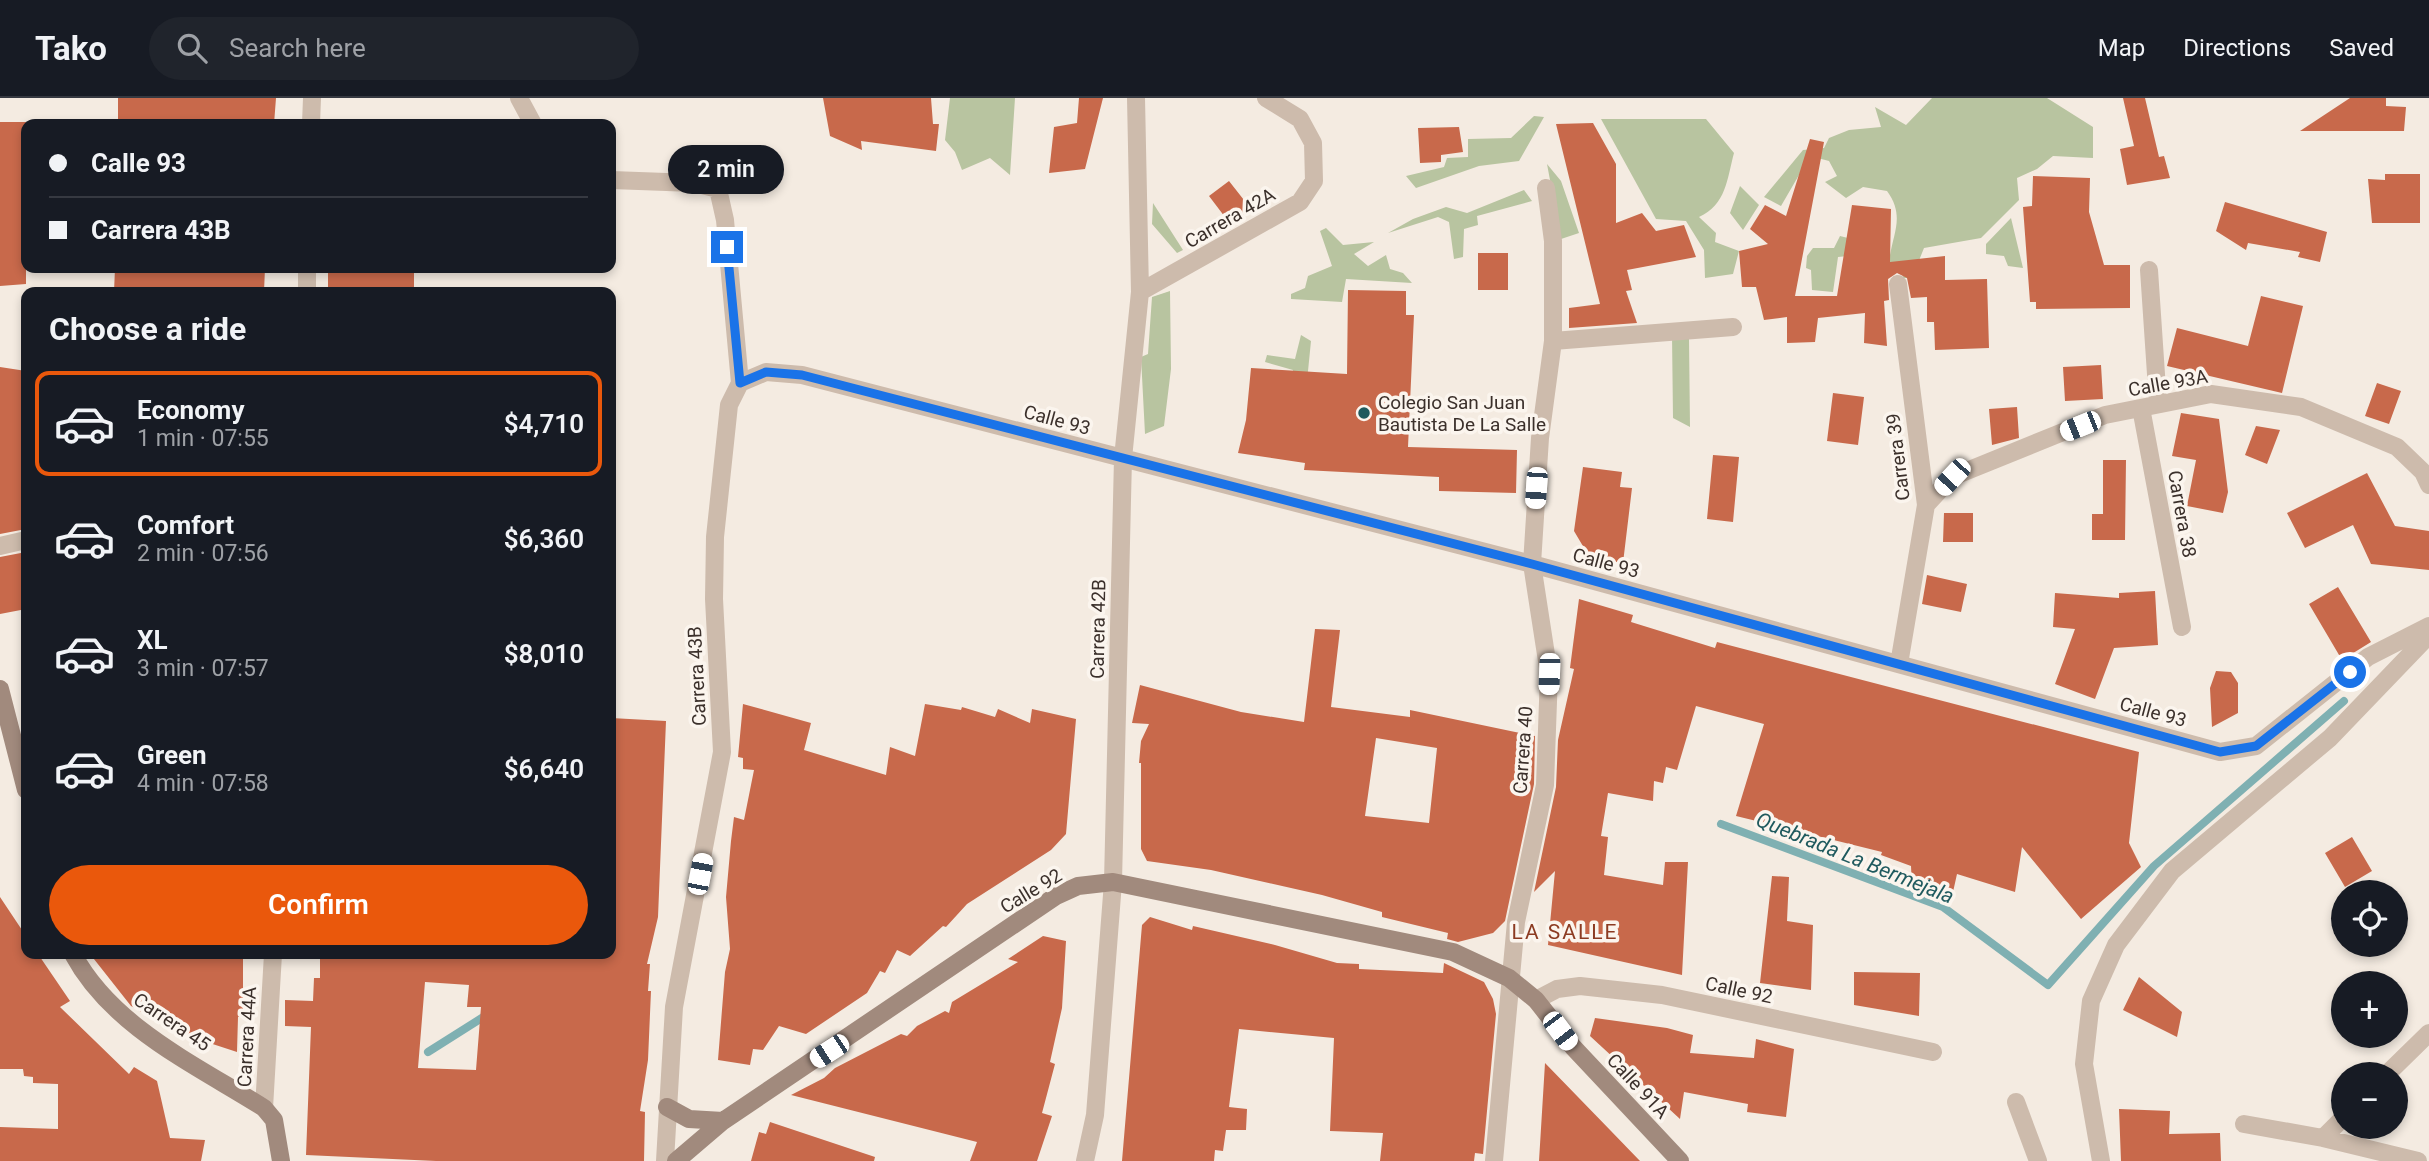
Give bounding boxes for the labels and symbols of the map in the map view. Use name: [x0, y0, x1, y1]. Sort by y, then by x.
callout: 2 min: [669, 145, 785, 194]
street label: Carrera 42A: [1181, 183, 1280, 253]
route end: [711, 231, 743, 263]
street label: Calle 93A: [2126, 365, 2210, 401]
place label: Colegio San Juan Bautista De La Salle: [1378, 391, 1546, 436]
street label: Calle 93: [1021, 400, 1093, 440]
marker: Colegio San Juan Bautista De La Salle: [1356, 405, 1372, 421]
car: [2057, 408, 2104, 444]
street label: Carrera 39: [1881, 412, 1915, 502]
car: [1930, 454, 1975, 500]
car: [1525, 466, 1548, 510]
street label: Carrera 38: [2163, 469, 2201, 559]
street label: Calle 93: [1570, 543, 1642, 583]
street label: Carrera 42B: [1086, 579, 1110, 679]
street label: Carrera 43B: [683, 626, 711, 726]
car: [1538, 653, 1561, 695]
route start: [2334, 656, 2366, 688]
street label: Calle 93: [2117, 692, 2189, 732]
street label: Carrera 40: [1508, 705, 1538, 795]
water label: Quebrada La Bermejala: [1753, 807, 1957, 909]
car: [686, 851, 715, 897]
street label: Calle 92: [996, 864, 1066, 918]
district label: LA SALLE: [1511, 920, 1619, 944]
street label: Calle 92: [1703, 972, 1775, 1008]
street label: Carrera 44A: [233, 986, 261, 1088]
street label: Carrera 45: [129, 988, 215, 1056]
car: [1539, 1008, 1582, 1054]
car: [806, 1031, 853, 1071]
street label: Calle 91A: [1602, 1049, 1674, 1124]

